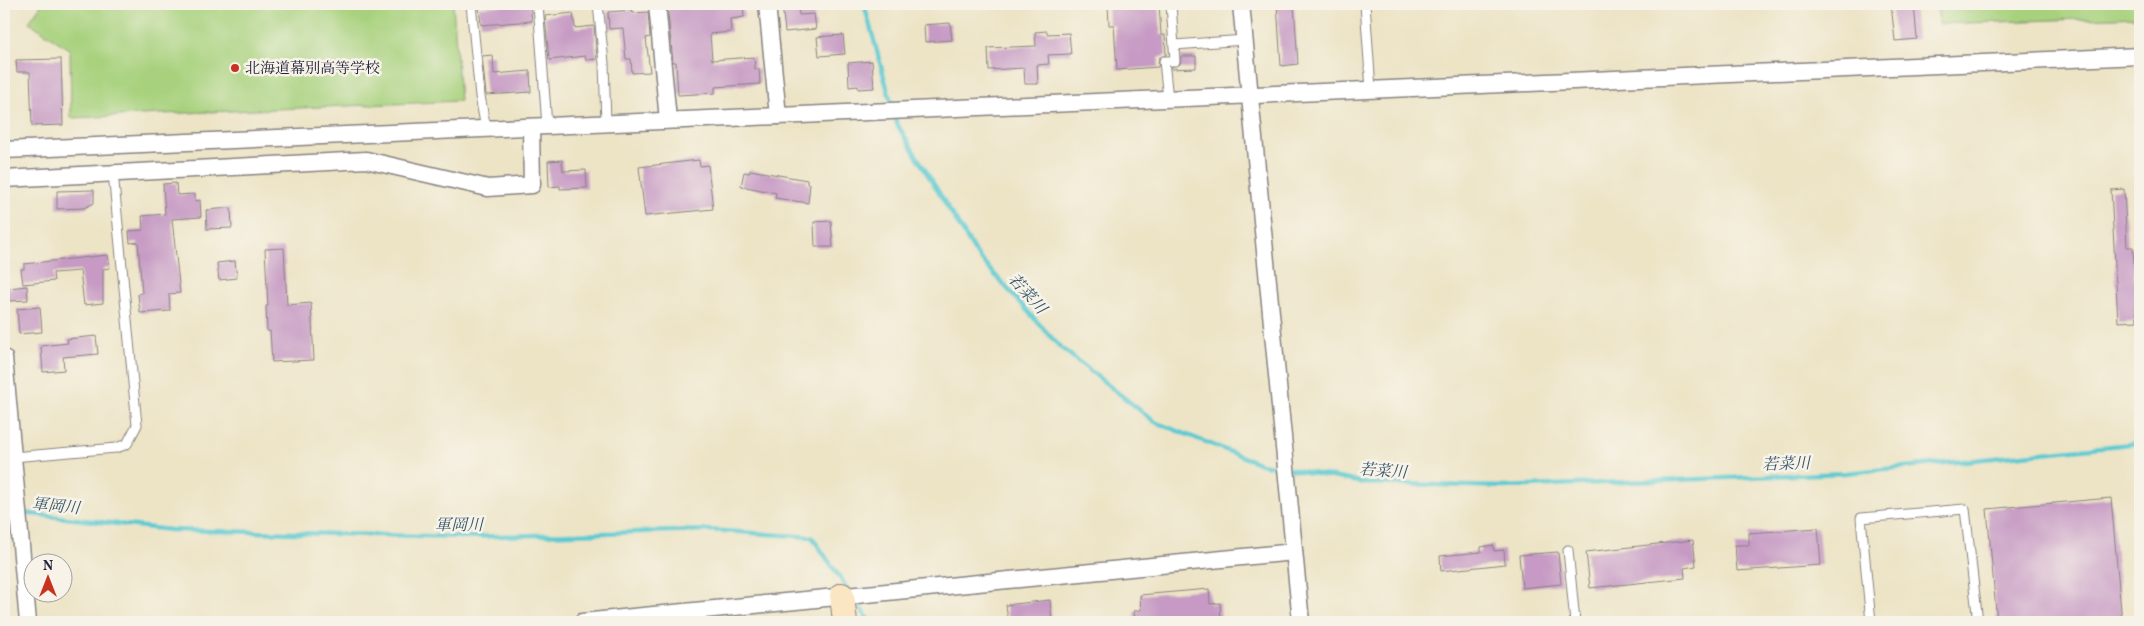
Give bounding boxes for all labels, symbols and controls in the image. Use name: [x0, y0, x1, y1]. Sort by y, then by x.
place label: 北海道幕別高等学校: [245, 59, 380, 80]
marker: 北海道幕別高等学校: [229, 62, 241, 74]
water label: 若菜川: [1002, 269, 1052, 321]
water label: 若菜川: [1762, 453, 1812, 477]
water label: 若菜川: [1358, 459, 1410, 485]
water label: 軍岡川: [31, 494, 83, 521]
water label: 軍岡川: [435, 515, 485, 537]
north arrow: [22, 554, 72, 604]
text: N: [43, 557, 53, 576]

